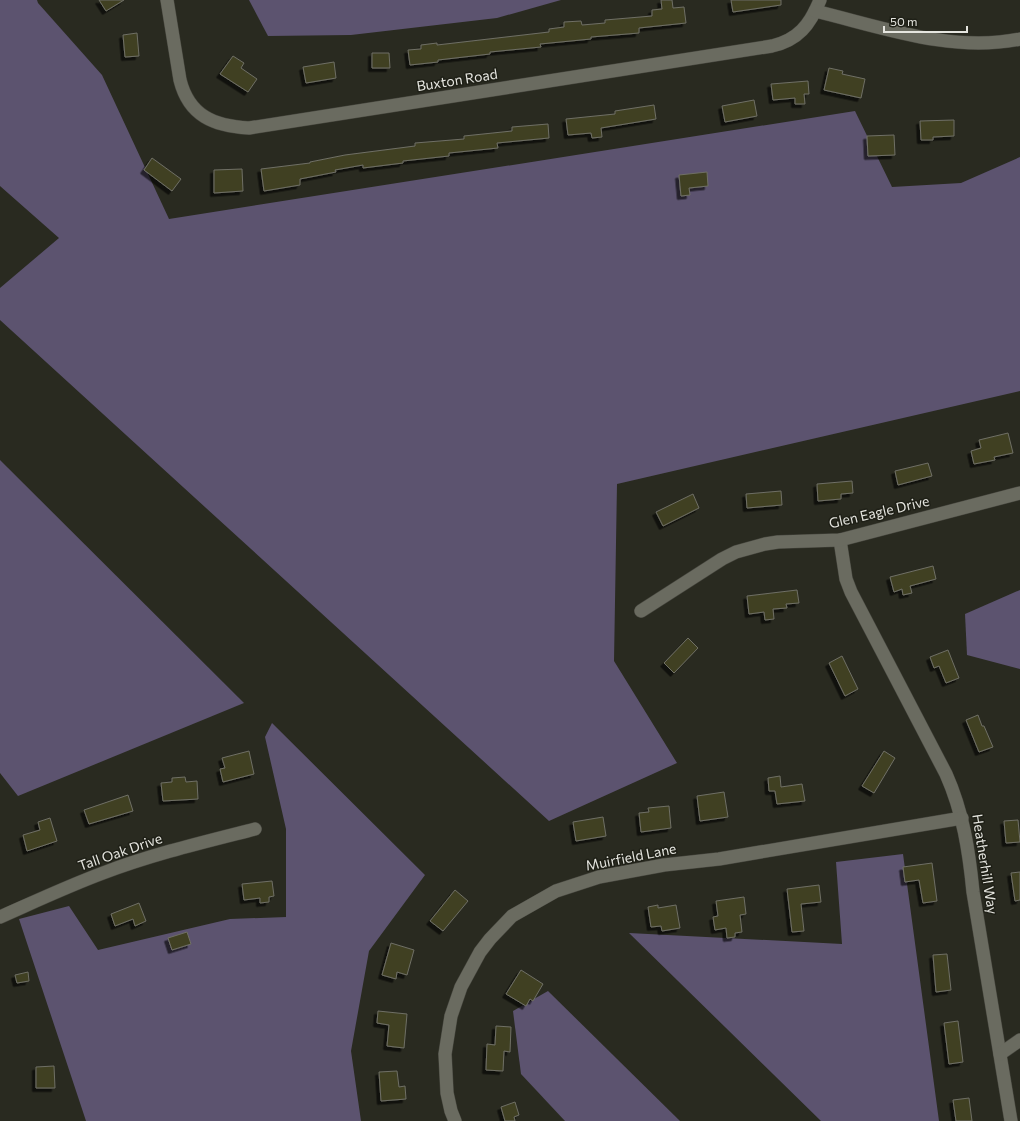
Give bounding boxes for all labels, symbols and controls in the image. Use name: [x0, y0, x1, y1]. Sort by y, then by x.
scale bar: [884, 8, 967, 34]
text: 50 m: [890, 14, 918, 28]
street label: Buxton Road: [415, 65, 499, 94]
street label: Glen Eagle Drive: [827, 492, 931, 531]
street label: Heatherhill Way: [969, 813, 1002, 915]
street label: Tall Oak Drive: [76, 829, 164, 874]
street label: Muirfield Lane: [584, 839, 678, 874]

